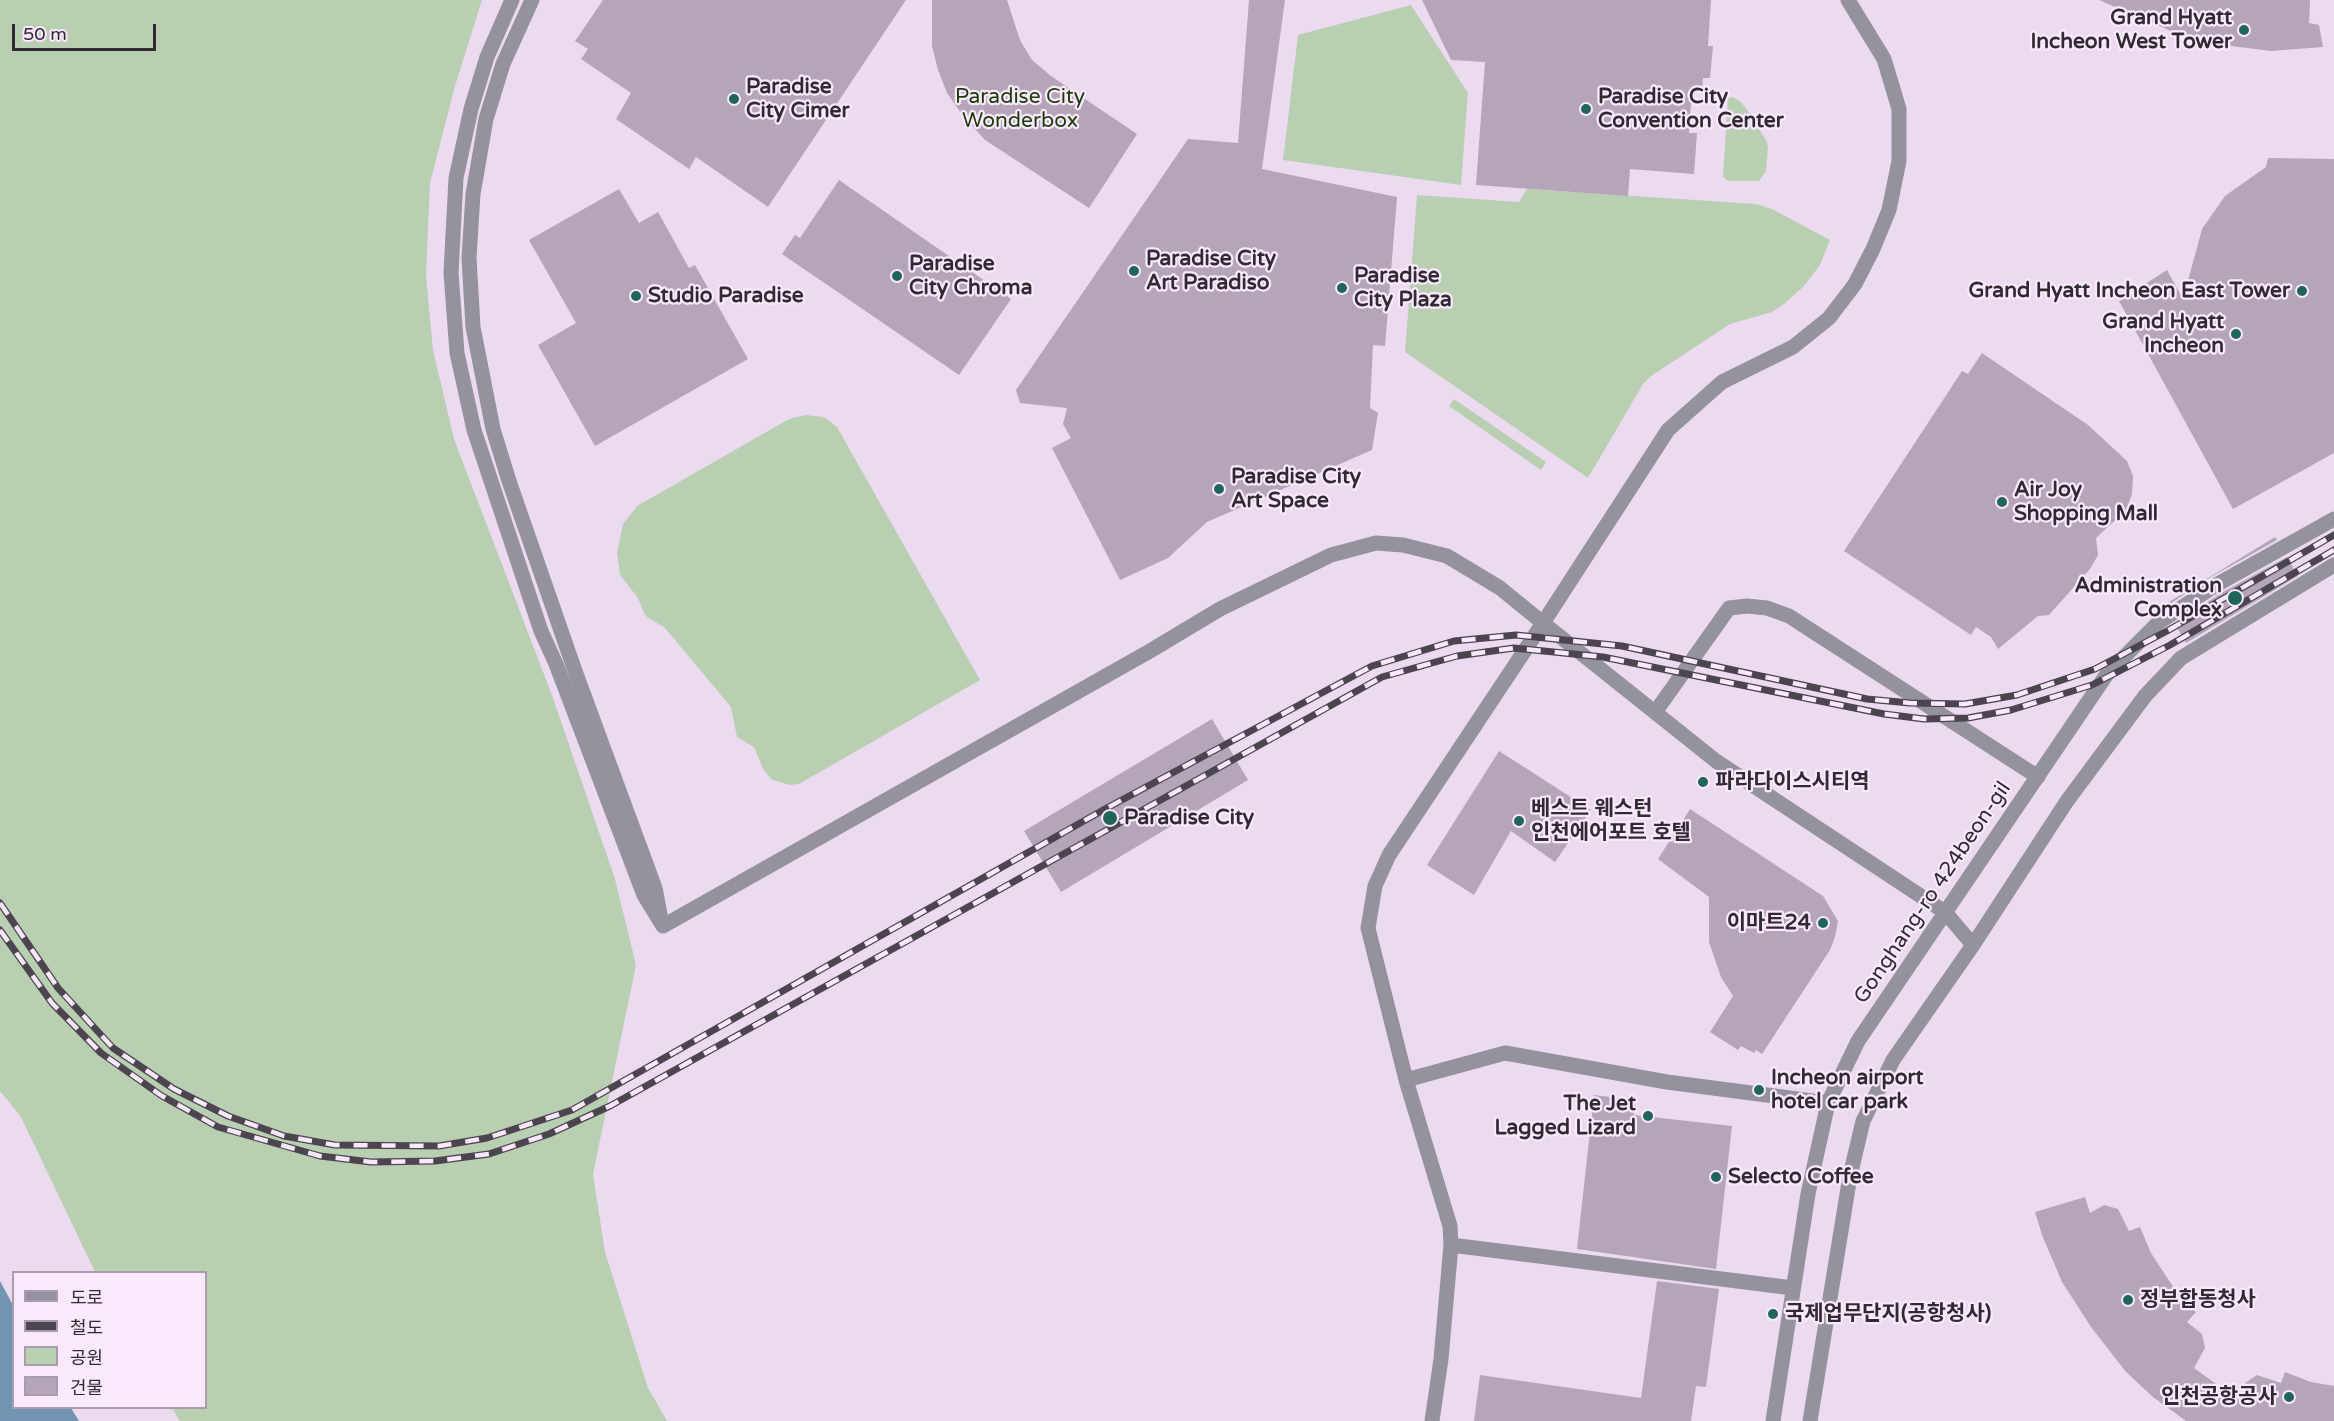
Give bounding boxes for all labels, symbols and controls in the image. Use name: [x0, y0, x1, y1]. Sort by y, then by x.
place label: Grand Hyatt Incheon West Tower: [2030, 5, 2232, 55]
scale bar: [15, 12, 159, 50]
text: 50 m: [23, 23, 67, 45]
marker: Grand Hyatt Incheon West Tower: [2237, 23, 2251, 37]
place label: Paradise City Cimer: [746, 74, 850, 124]
park label: Paradise City Wonderbox: [955, 84, 1085, 134]
place label: Paradise City Convention Center: [1598, 84, 1784, 134]
marker: Paradise City Cimer: [727, 92, 741, 106]
marker: Paradise City Convention Center: [1579, 102, 1593, 116]
place label: Paradise City Art Paradiso: [1146, 246, 1276, 296]
place label: Paradise City Chroma: [909, 251, 1032, 301]
place label: Paradise City Plaza: [1354, 263, 1452, 313]
marker: Paradise City Art Paradiso: [1127, 264, 1141, 278]
marker: Paradise City Chroma: [890, 269, 904, 283]
place label: Grand Hyatt Incheon East Tower: [1968, 278, 2290, 304]
marker: Paradise City Plaza: [1335, 281, 1349, 295]
place label: Studio Paradise: [648, 283, 804, 309]
marker: Grand Hyatt Incheon East Tower: [2295, 284, 2309, 298]
marker: Studio Paradise: [629, 289, 643, 303]
place label: Grand Hyatt Incheon: [2102, 309, 2224, 359]
marker: Grand Hyatt Incheon: [2229, 327, 2243, 341]
place label: Paradise City Art Space: [1231, 464, 1361, 514]
place label: Air Joy Shopping Mall: [2014, 477, 2158, 527]
marker: Paradise City Art Space: [1212, 482, 1226, 496]
marker: Air Joy Shopping Mall: [1995, 495, 2009, 509]
place label: Administration Complex: [2074, 573, 2222, 623]
marker: Administration Complex: [2226, 589, 2244, 607]
place label: 파라다이스시티역: [1715, 769, 1870, 795]
marker: 파라다이스시티역: [1696, 775, 1710, 789]
street label: Gonghang-ro 424beon-gil: [1849, 777, 2017, 1009]
place label: 베스트 웨스턴 인천에어포트 호텔: [1531, 796, 1691, 846]
place label: Paradise City: [1124, 805, 1254, 831]
marker: Paradise City: [1101, 809, 1119, 827]
marker: 베스트 웨스턴 인천에어포트 호텔: [1512, 814, 1526, 828]
place label: 이마트24: [1727, 910, 1811, 936]
marker: 이마트24: [1816, 916, 1830, 930]
place label: Incheon airport hotel car park: [1771, 1065, 1924, 1115]
marker: Incheon airport hotel car park: [1752, 1083, 1766, 1097]
place label: The Jet Lagged Lizard: [1494, 1091, 1636, 1141]
marker: The Jet Lagged Lizard: [1641, 1109, 1655, 1123]
place label: Selecto Coffee: [1728, 1164, 1874, 1190]
marker: Selecto Coffee: [1709, 1170, 1723, 1184]
legend: [12, 1271, 207, 1409]
text: 도로: [70, 1287, 103, 1309]
place label: 정부합동청사: [2140, 1287, 2256, 1313]
marker: 정부합동청사: [2121, 1293, 2135, 1307]
place label: 국제업무단지(공항청사): [1785, 1301, 1991, 1327]
marker: 국제업무단지(공항청사): [1766, 1307, 1780, 1321]
text: 철도: [70, 1317, 103, 1339]
text: 공원: [70, 1347, 103, 1369]
text: 건물: [70, 1377, 103, 1399]
place label: 인천공항공사: [2161, 1384, 2277, 1410]
marker: 인천공항공사: [2282, 1390, 2296, 1404]

